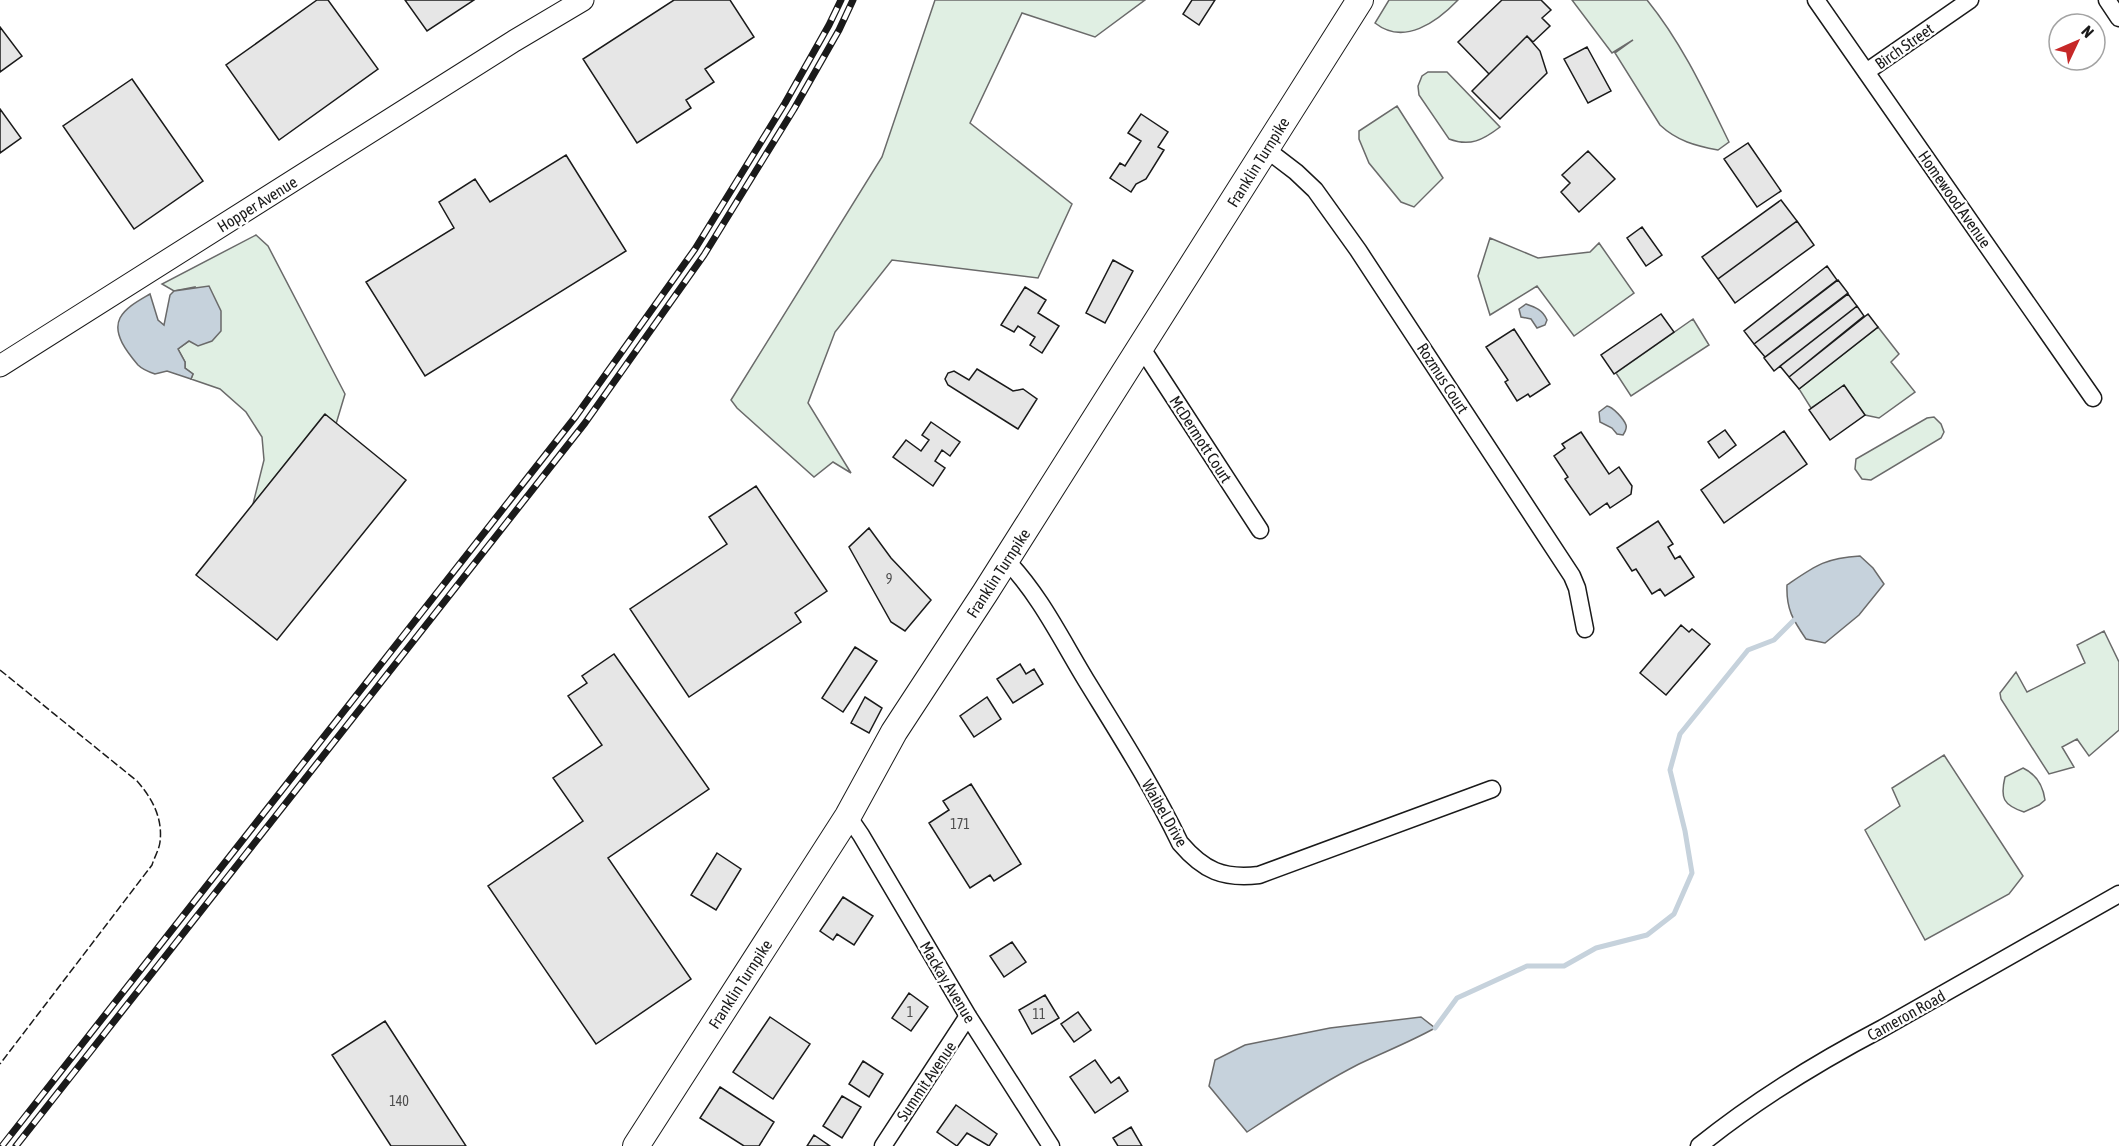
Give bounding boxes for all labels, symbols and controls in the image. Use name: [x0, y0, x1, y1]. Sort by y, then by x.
north arrow: [2047, 12, 2107, 72]
street label: Birch Street: [1871, 19, 1937, 73]
text: N: [2078, 22, 2098, 41]
street label: Franklin Turnpike: [1223, 114, 1294, 211]
street label: Homewood Avenue: [1915, 147, 1995, 251]
street label: Hopper Avenue: [214, 172, 301, 236]
street label: Rozmus Court: [1414, 340, 1472, 417]
street label: McDermott Court: [1166, 392, 1236, 486]
street label: Franklin Turnpike: [963, 525, 1034, 621]
house number: 9: [886, 571, 892, 587]
street label: Waibel Drive: [1139, 776, 1191, 850]
house number: 171: [950, 816, 970, 832]
street label: Franklin Turnpike: [705, 936, 776, 1032]
street label: Mackay Avenue: [916, 938, 979, 1026]
street label: Cameron Road: [1864, 986, 1948, 1044]
house number: 1: [907, 1004, 913, 1020]
house number: 11: [1032, 1006, 1046, 1022]
street label: Summit Avenue: [893, 1038, 959, 1124]
house number: 140: [389, 1093, 409, 1109]

